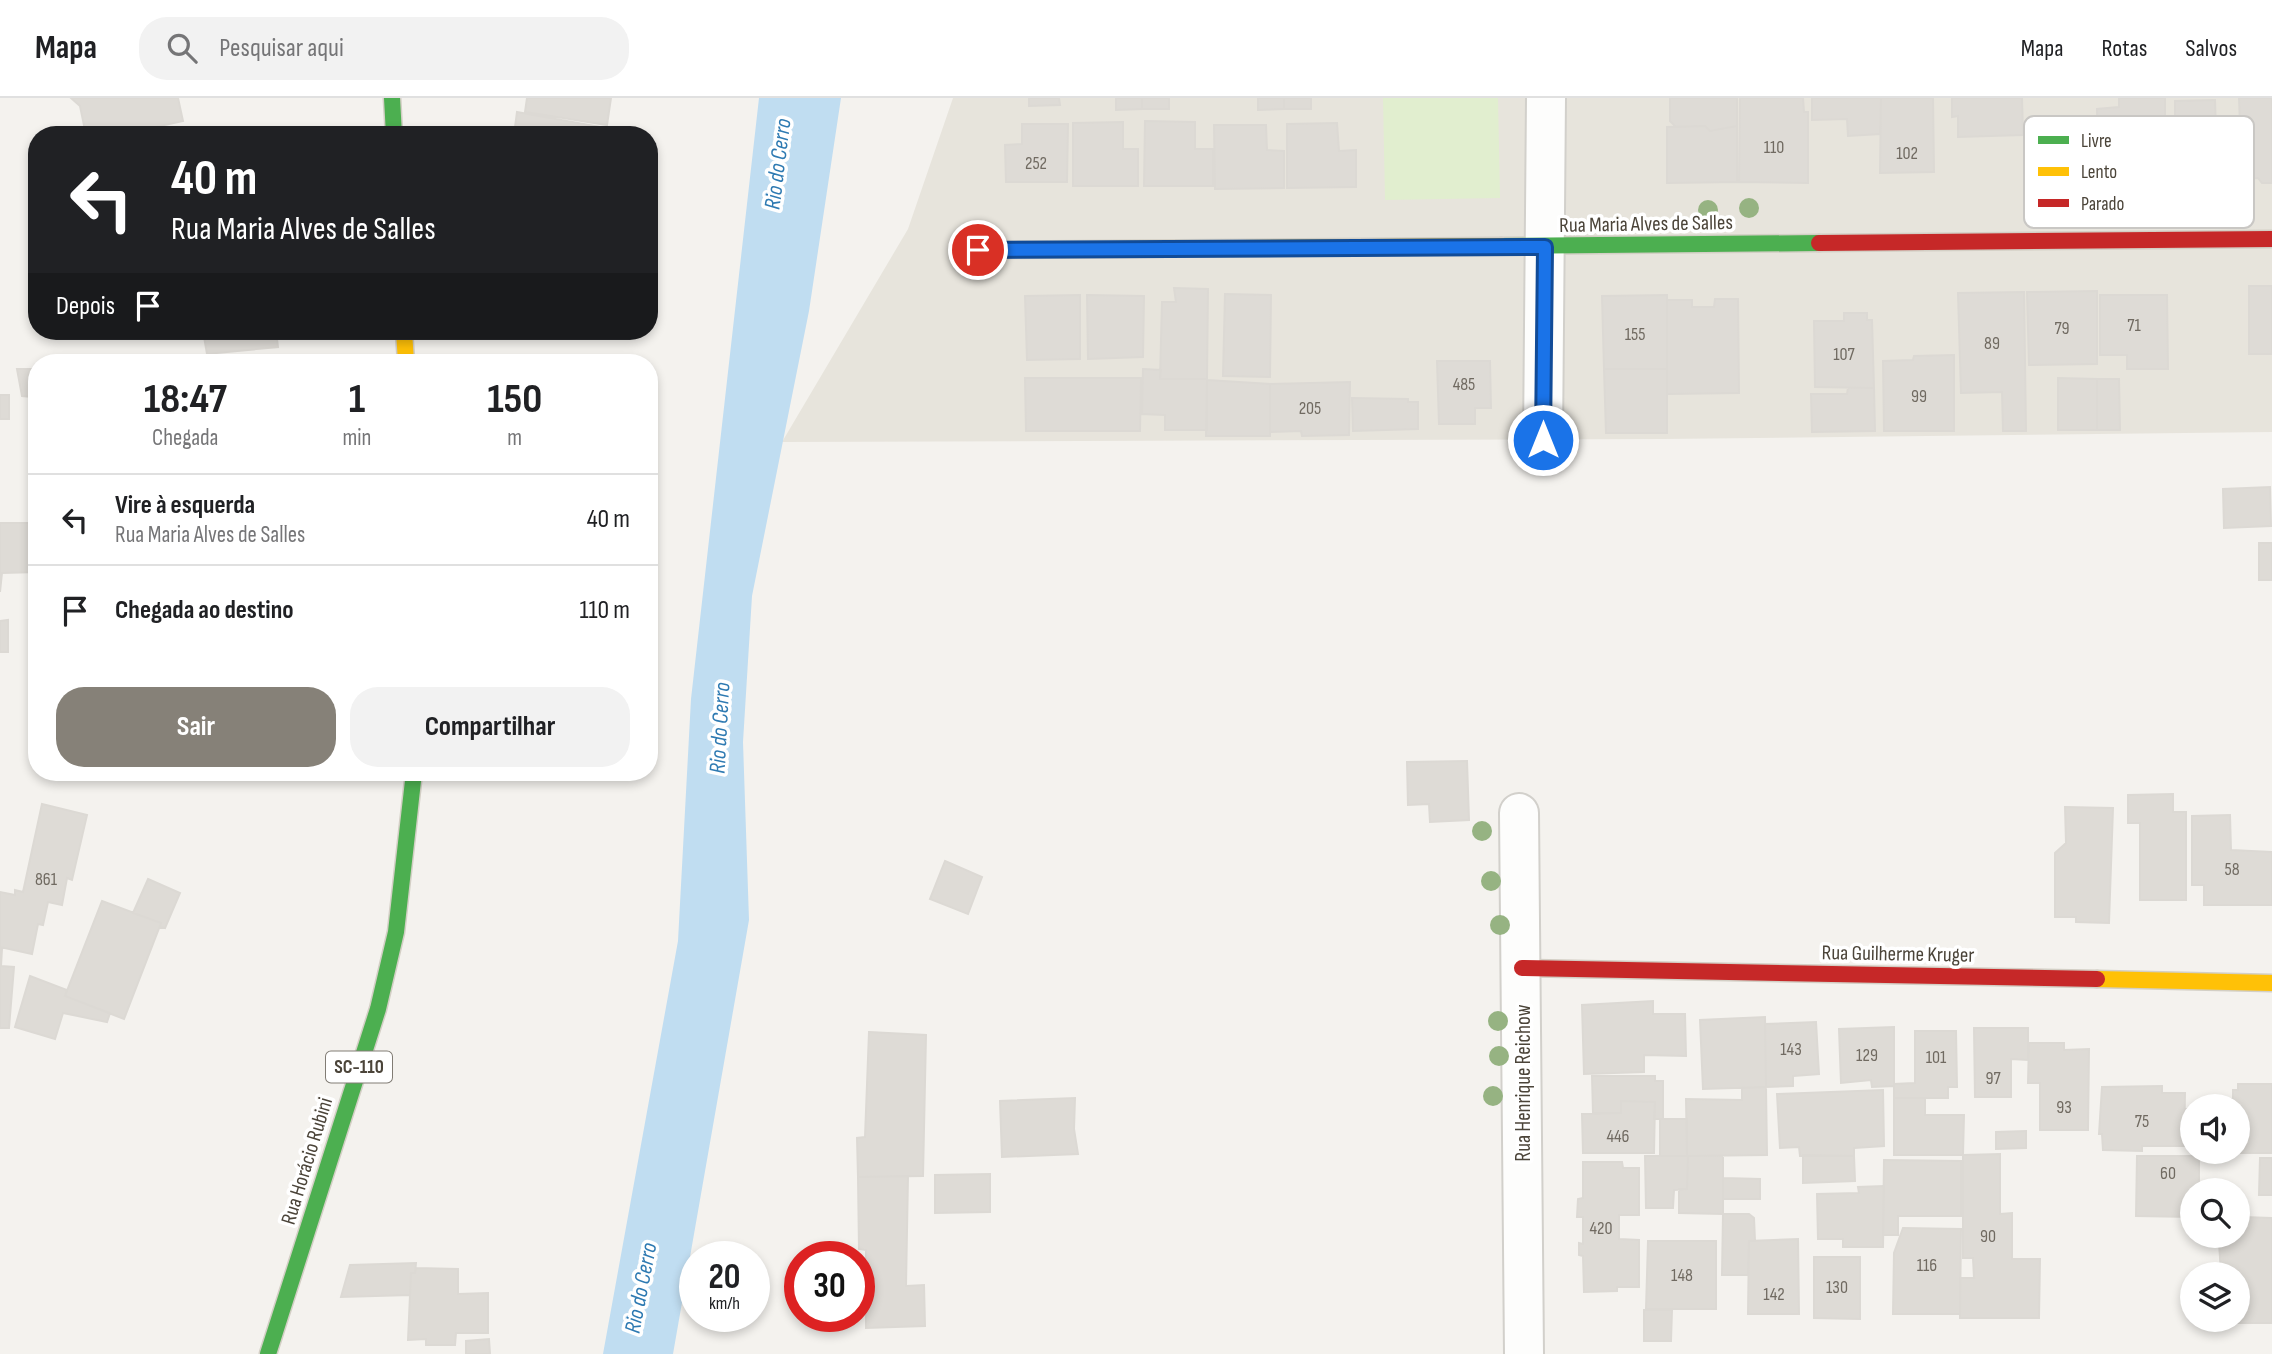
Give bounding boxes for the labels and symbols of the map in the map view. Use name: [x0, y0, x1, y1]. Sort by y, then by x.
water label: Rio do Cerro: [759, 116, 798, 211]
legend: [2024, 116, 2254, 228]
text: Livre: [2081, 130, 2112, 153]
house number: 110: [1764, 137, 1784, 158]
house number: 102: [1896, 143, 1918, 164]
house number: 252: [1025, 153, 1047, 174]
text: Lento: [2081, 161, 2117, 184]
text: Parado: [2081, 193, 2124, 216]
street label: Rua Maria Alves de Salles: [1559, 210, 1733, 238]
pin: [948, 220, 1008, 280]
house number: 71: [2127, 315, 2141, 336]
house number: 79: [2054, 318, 2070, 339]
house number: 155: [1625, 324, 1645, 345]
house number: 89: [1984, 333, 2000, 354]
house number: 107: [1833, 344, 1856, 365]
house number: 485: [1453, 374, 1475, 395]
house number: 99: [1911, 386, 1927, 407]
house number: 205: [1299, 398, 1321, 419]
position arrow: [1506, 403, 1580, 477]
water label: Rio do Cerro: [704, 681, 736, 774]
house number: 58: [2224, 859, 2240, 880]
house number: 861: [35, 869, 58, 890]
street label: Rua Guilherme Kruger: [1821, 940, 1975, 968]
street label: Rua Henrique Reichow: [1511, 1004, 1536, 1161]
house number: 143: [1780, 1039, 1802, 1060]
house number: 129: [1856, 1045, 1878, 1066]
house number: 101: [1926, 1047, 1947, 1068]
road number: SC-110: [326, 1051, 392, 1082]
house number: 97: [1985, 1068, 2001, 1089]
street label: Rua Horácio Rubini: [276, 1095, 338, 1227]
house number: 93: [2056, 1097, 2072, 1118]
house number: 75: [2135, 1111, 2149, 1132]
house number: 446: [1606, 1126, 1630, 1147]
house number: 60: [2160, 1163, 2176, 1184]
house number: 420: [1589, 1218, 1613, 1239]
house number: 90: [1980, 1226, 1996, 1247]
water label: Rio do Cerro: [619, 1240, 664, 1336]
speed limit sign: 30: [784, 1241, 875, 1332]
house number: 116: [1917, 1255, 1937, 1276]
house number: 148: [1671, 1265, 1693, 1286]
house number: 130: [1826, 1277, 1848, 1298]
house number: 142: [1763, 1284, 1785, 1305]

